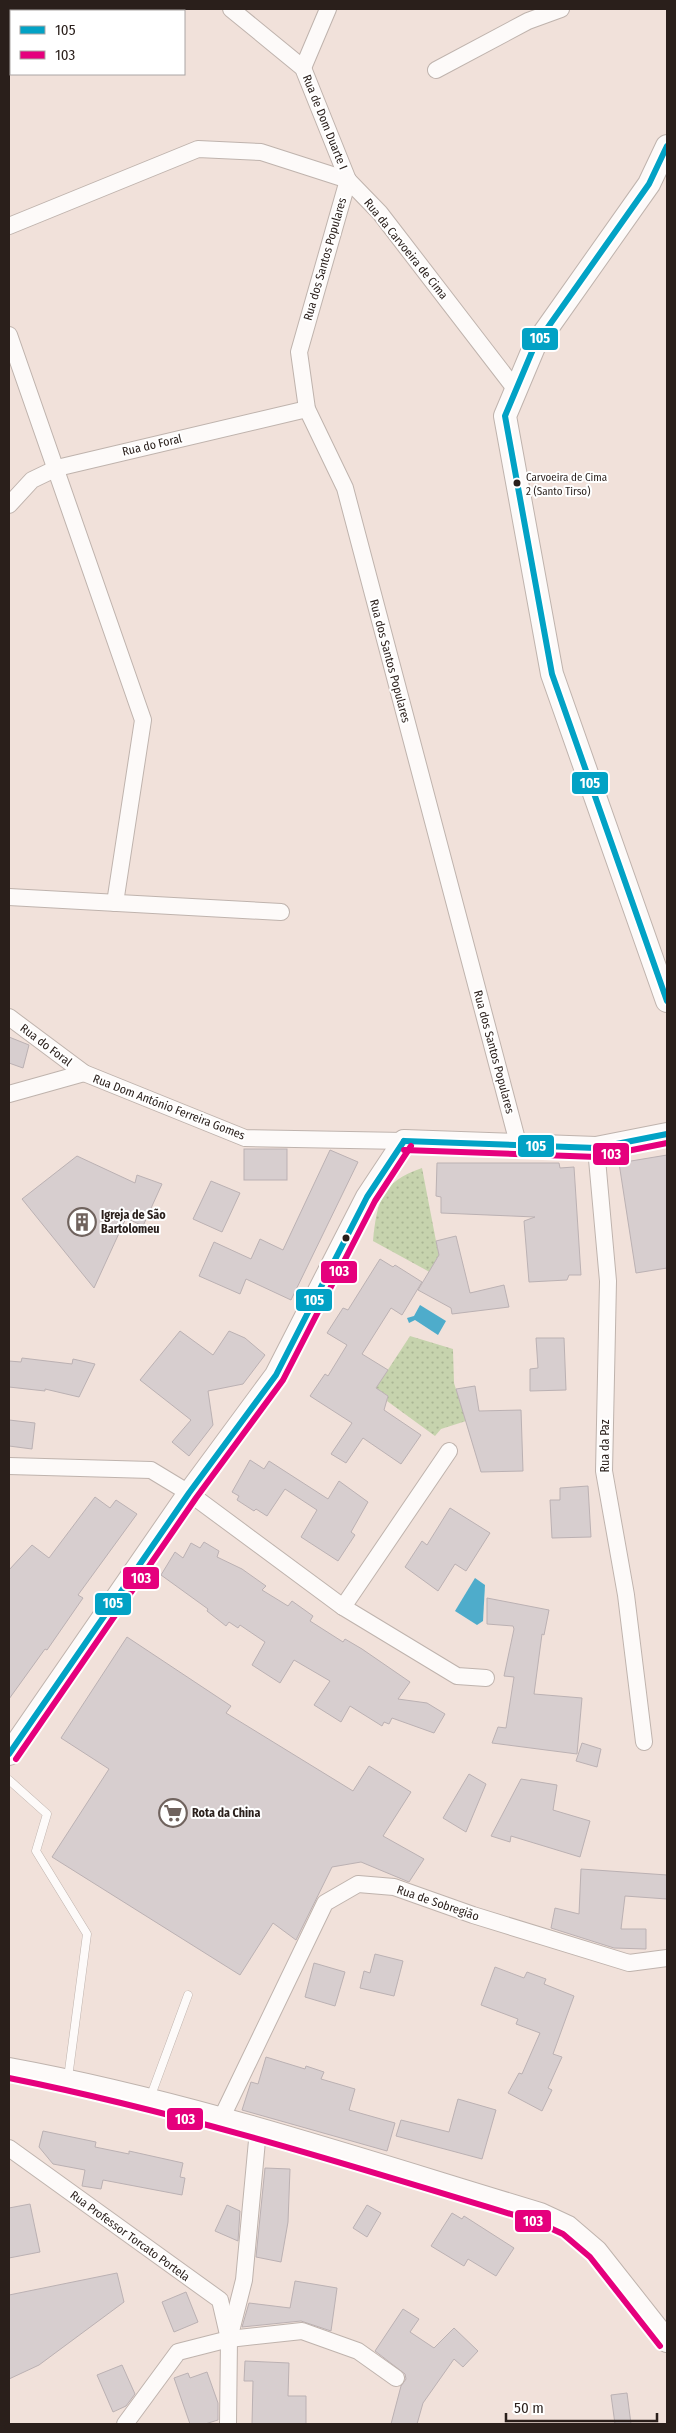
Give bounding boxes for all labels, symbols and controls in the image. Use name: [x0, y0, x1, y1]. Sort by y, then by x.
legend: [10, 10, 185, 75]
text: 105: [55, 21, 76, 39]
text: 103: [55, 46, 76, 64]
street label: Rua de Dom Duarte I: [300, 73, 350, 171]
street label: Rua dos Santos Populares: [301, 196, 349, 322]
street label: Rua da Carvoeira de Cima: [361, 196, 451, 302]
line badge: 105: [521, 327, 559, 351]
text: 105: [530, 330, 550, 347]
street label: Rua do Foral: [121, 431, 183, 459]
place label: Carvoeira de Cima 2 (Santo Tirso): [526, 471, 607, 498]
marker: Carvoeira de Cima 2 (Santo Tirso): [512, 478, 522, 488]
street label: Rua dos Santos Populares: [367, 598, 413, 724]
line badge: 105: [571, 771, 609, 795]
text: 105: [580, 775, 600, 792]
street label: Rua dos Santos Populares: [471, 989, 517, 1115]
street label: Rua do Foral: [17, 1021, 75, 1069]
street label: Rua Dom António Ferreira Gomes: [91, 1071, 247, 1143]
line badge: 105: [517, 1134, 555, 1158]
text: 105: [526, 1138, 546, 1155]
line badge: 103: [592, 1142, 630, 1166]
text: 103: [601, 1146, 621, 1163]
building icon: Igreja de São Bartolomeu: [67, 1207, 97, 1237]
place label: Igreja de São Bartolomeu: [101, 1208, 166, 1236]
unlabelled marker: [341, 1233, 351, 1243]
line badge: 103: [320, 1260, 358, 1284]
text: 103: [329, 1263, 349, 1280]
line badge: 105: [295, 1288, 333, 1312]
text: 105: [304, 1292, 324, 1309]
street label: Rua da Paz: [598, 1419, 612, 1472]
line badge: 103: [122, 1566, 160, 1590]
text: 103: [131, 1570, 151, 1587]
line badge: 105: [94, 1592, 132, 1616]
text: 105: [103, 1595, 123, 1612]
supermarket icon: Rota da China: [158, 1798, 188, 1828]
place label: Rota da China: [192, 1806, 260, 1820]
street label: Rua de Sobregião: [395, 1882, 481, 1924]
line badge: 103: [166, 2107, 204, 2131]
text: 103: [175, 2111, 195, 2128]
street label: Rua Professor Torcato Portela: [67, 2188, 193, 2284]
line badge: 103: [514, 2209, 552, 2233]
text: 103: [523, 2213, 543, 2230]
scale bar: [506, 2390, 657, 2422]
text: 50 m: [514, 2399, 544, 2417]

